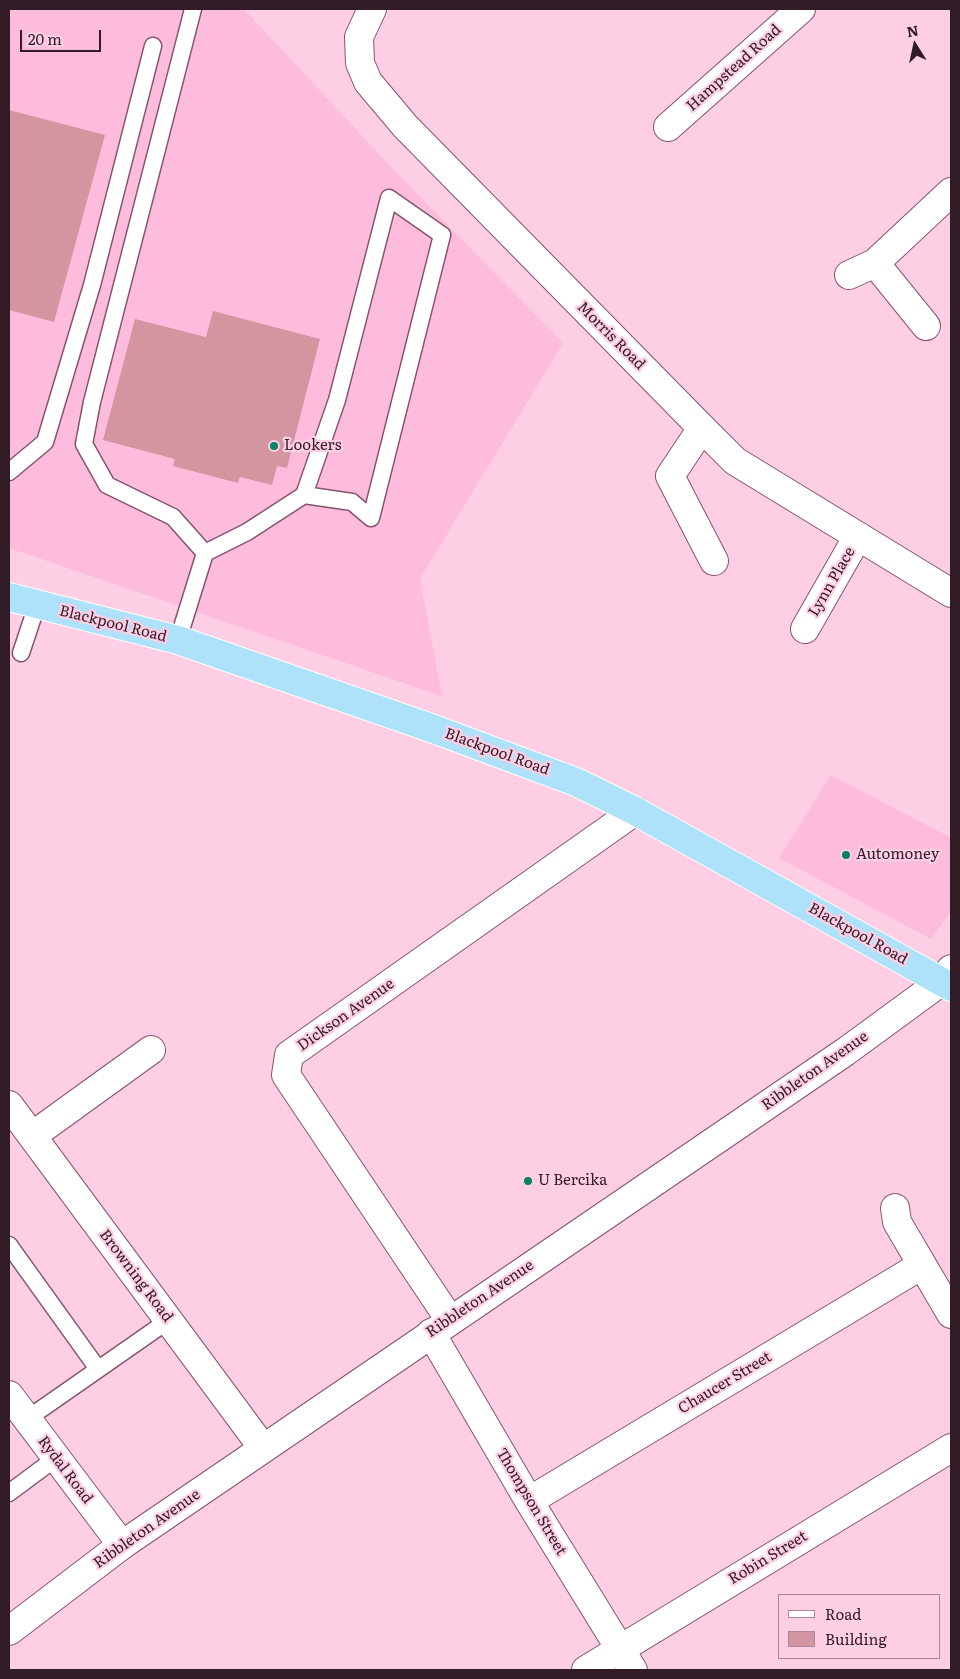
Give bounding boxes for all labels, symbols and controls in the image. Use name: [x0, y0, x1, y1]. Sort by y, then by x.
text: N: [905, 19, 920, 41]
scale bar: [22, 20, 104, 52]
north arrow: [890, 20, 940, 70]
street label: Hampstead Road: [683, 21, 785, 115]
text: 20 m: [28, 27, 62, 50]
street label: Morris Road: [573, 298, 649, 374]
place label: Lookers: [284, 437, 341, 455]
marker: Lookers: [268, 440, 280, 452]
street label: Lynn Place: [805, 544, 859, 620]
street label: Blackpool Road: [57, 602, 169, 646]
street label: Blackpool Road: [442, 725, 552, 779]
place label: Automoney: [856, 846, 939, 864]
marker: Automoney: [840, 849, 852, 861]
street label: Blackpool Road: [805, 899, 911, 969]
street label: Dickson Avenue: [294, 975, 398, 1055]
street label: Ribbleton Avenue: [758, 1028, 872, 1114]
place label: U Bercika: [538, 1172, 607, 1190]
marker: U Bercika: [522, 1175, 534, 1187]
street label: Browning Road: [95, 1226, 177, 1326]
street label: Ribbleton Avenue: [423, 1256, 537, 1342]
street label: Chaucer Street: [675, 1348, 775, 1418]
street label: Rydal Road: [34, 1433, 96, 1507]
street label: Thompson Street: [492, 1445, 570, 1559]
street label: Ribbleton Avenue: [90, 1486, 204, 1572]
street label: Robin Street: [725, 1527, 811, 1589]
legend: [778, 1594, 940, 1659]
text: Road: [825, 1602, 861, 1625]
text: Building: [825, 1627, 887, 1650]

